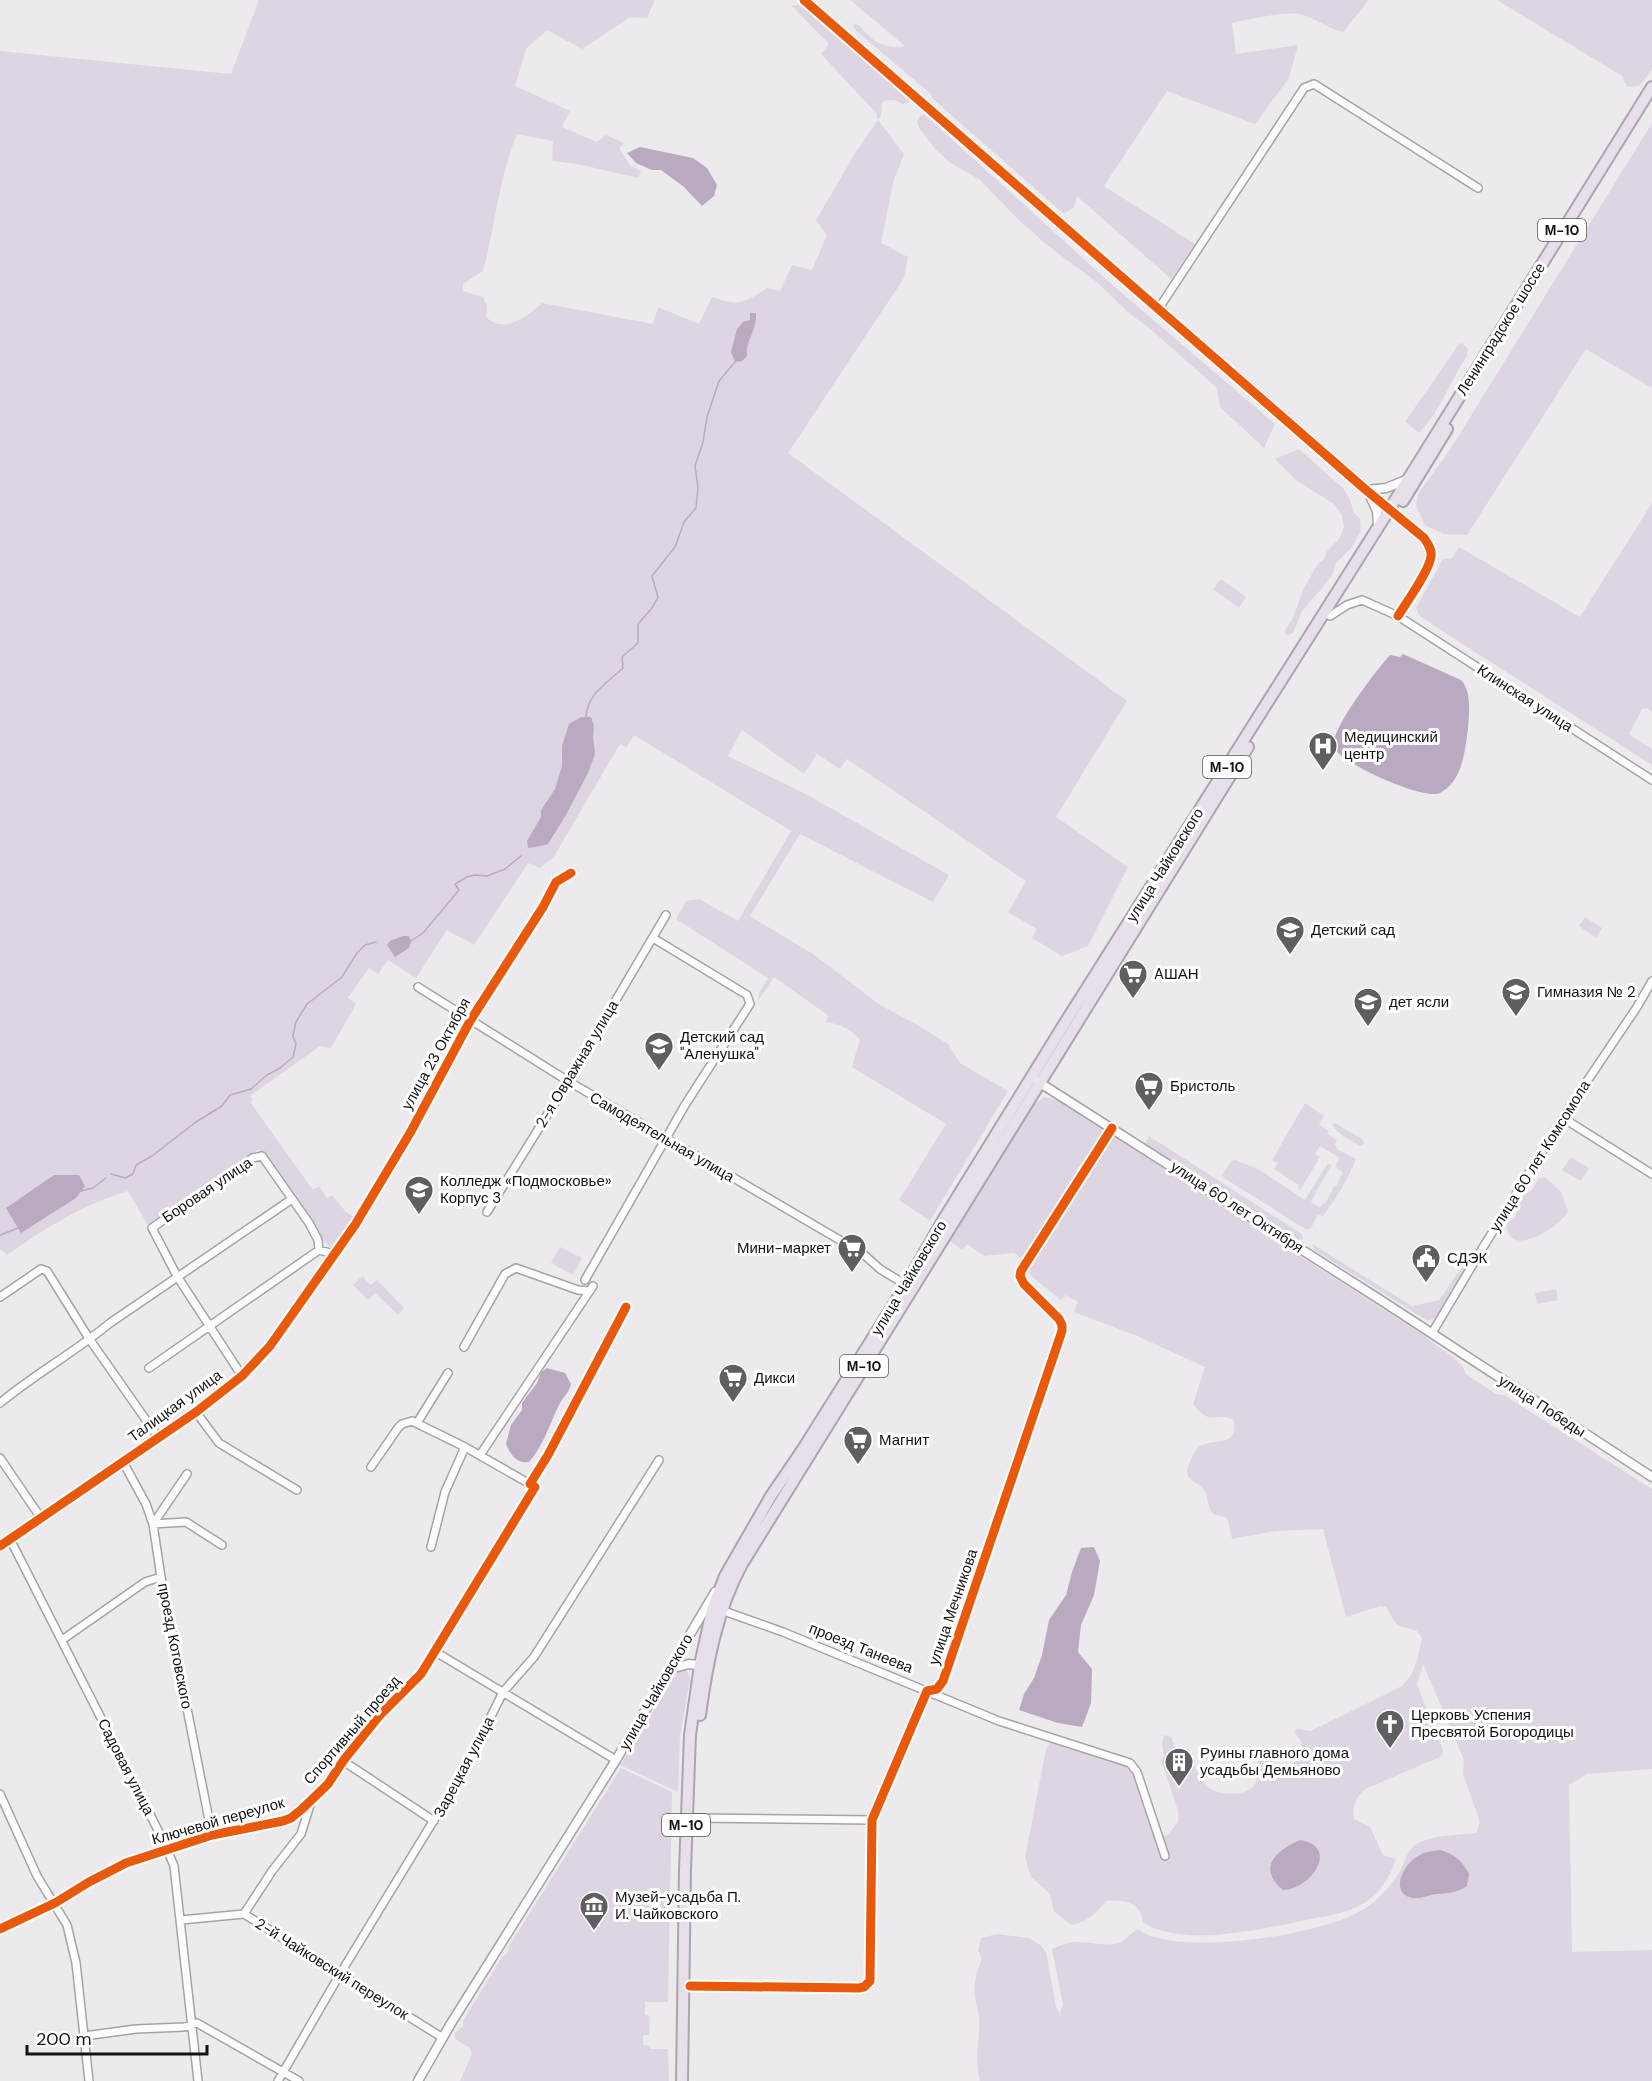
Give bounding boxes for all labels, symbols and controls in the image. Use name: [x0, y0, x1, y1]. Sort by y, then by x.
road number: М-10: [1538, 219, 1586, 241]
street label: Ленинградское шоссе: [1452, 259, 1550, 399]
street label: Клинская улица: [1473, 660, 1577, 737]
place label: Медицинский центр: [1344, 727, 1438, 764]
hospital icon: Медицинский центр: [1307, 730, 1339, 772]
road number: М-10: [1203, 756, 1251, 778]
street label: улица Чайковского: [1122, 804, 1208, 926]
school or university icon: Детский сад: [1274, 914, 1306, 956]
place label: Детский сад: [1311, 920, 1395, 940]
supermarket icon: AШАН: [1117, 958, 1149, 1000]
place label: AШАН: [1154, 964, 1199, 984]
school or university icon: Гимназия № 2: [1500, 976, 1532, 1018]
place label: Гимназия № 2: [1537, 982, 1636, 1002]
school or university icon: дет ясли: [1352, 986, 1384, 1028]
place label: дет ясли: [1389, 992, 1449, 1012]
street label: улица 23 Октября: [397, 994, 475, 1114]
street label: 2-я Овражная улица: [531, 996, 623, 1131]
place label: Детский сад "Аленушка": [680, 1027, 764, 1064]
school or university icon: Детский сад "Аленушка": [643, 1030, 675, 1072]
supermarket icon: Бристоль: [1133, 1070, 1165, 1112]
place label: Бристоль: [1170, 1076, 1236, 1096]
street label: улица 60 лет Комсомола: [1485, 1076, 1595, 1236]
street label: Самодеятельная улица: [586, 1087, 739, 1187]
street label: Боровая улица: [158, 1152, 256, 1227]
street label: улица 60 лет Октября: [1167, 1157, 1307, 1257]
place label: Колледж «Подмосковье» Корпус 3: [440, 1171, 612, 1208]
school or university icon: Колледж «Подмосковье» Корпус 3: [403, 1174, 435, 1216]
street label: улица Чайковского: [867, 1217, 951, 1339]
supermarket icon: Мини-маркет: [836, 1232, 868, 1274]
place label: Мини-маркет: [737, 1238, 831, 1258]
public building icon: СДЭК: [1410, 1242, 1442, 1284]
place label: СДЭК: [1447, 1248, 1487, 1268]
road number: М-10: [840, 1355, 888, 1377]
supermarket icon: Дикси: [717, 1362, 749, 1404]
street label: Талицкая улица: [124, 1365, 226, 1447]
place label: Дикси: [754, 1368, 795, 1388]
street label: улица Победы: [1494, 1370, 1590, 1442]
supermarket icon: Магнит: [842, 1424, 874, 1466]
place label: Магнит: [879, 1430, 929, 1450]
street label: улица Мечникова: [924, 1546, 982, 1668]
street label: проезд Котовского: [153, 1581, 197, 1711]
street label: проезд Танеева: [806, 1618, 916, 1678]
street label: улица Чайковского: [615, 1630, 697, 1754]
street label: Спортивный проезд: [299, 1671, 405, 1789]
place label: Церковь Успения Пресвятой Богородицы: [1411, 1705, 1574, 1742]
church icon: Церковь Успения Пресвятой Богородицы: [1374, 1708, 1406, 1750]
street label: Зарецкая улица: [429, 1713, 499, 1821]
street label: Садовая улица: [93, 1715, 159, 1819]
place label: Руины главного дома усадьбы Демьяново: [1200, 1743, 1350, 1780]
building icon: Руины главного дома усадьбы Демьяново: [1163, 1746, 1195, 1788]
street label: Ключевой переулок: [149, 1792, 287, 1850]
road number: М-10: [662, 1814, 710, 1836]
place label: Музей-усадьба П. И. Чайковского: [615, 1887, 741, 1924]
museum icon: Музей-усадьба П. И. Чайковского: [578, 1890, 610, 1932]
street label: 2-й Чайковский переулок: [251, 1913, 413, 2025]
scale bar: [27, 2018, 207, 2056]
text: 200 m: [36, 2027, 92, 2051]

